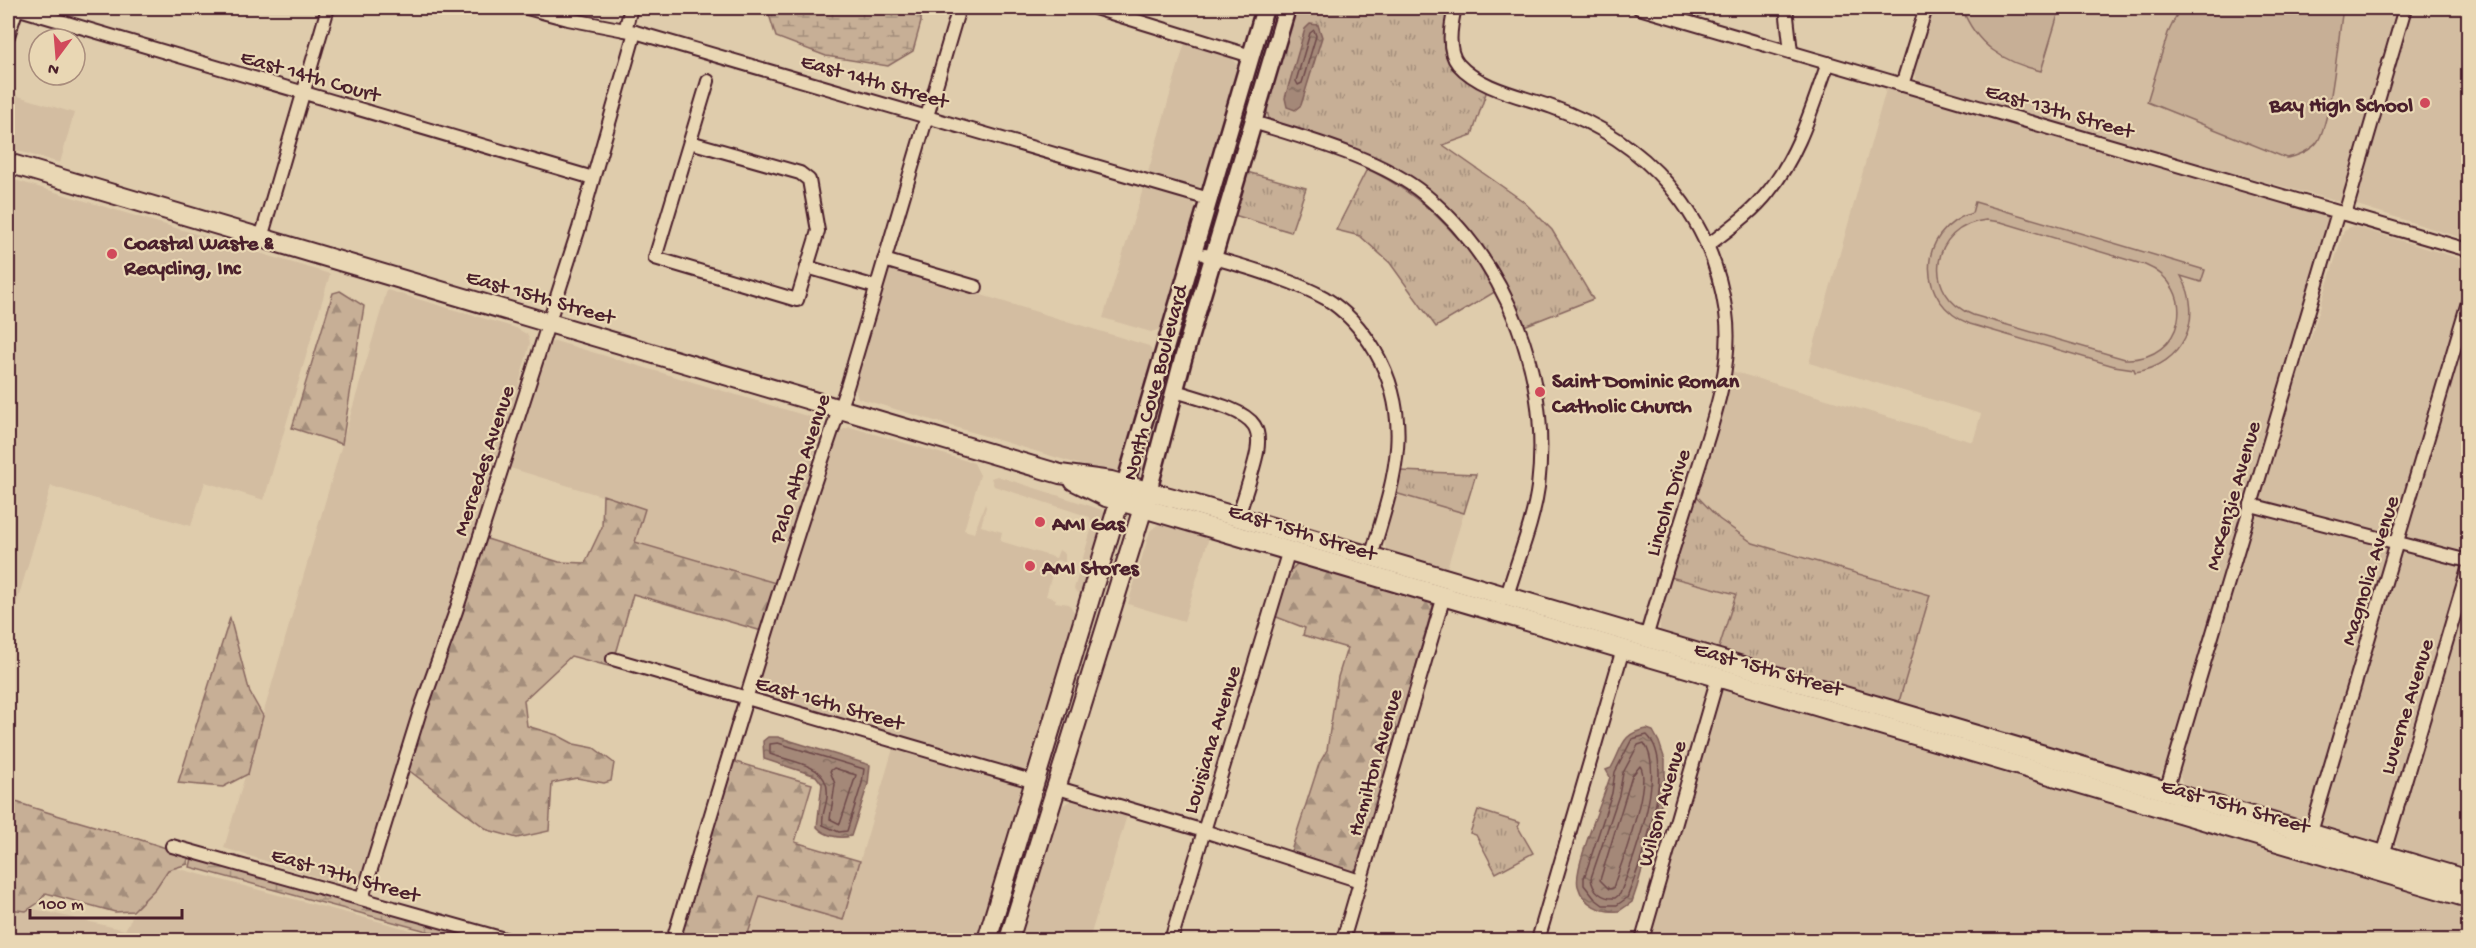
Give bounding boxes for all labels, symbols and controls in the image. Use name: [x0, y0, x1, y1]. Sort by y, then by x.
north arrow: [27, 27, 87, 87]
street label: East 14th Court: [237, 46, 385, 111]
street label: East 14th Street: [797, 49, 953, 117]
text: N: [46, 57, 61, 79]
street label: East 13th Street: [1982, 79, 2138, 147]
place label: Bay High School: [2268, 94, 2413, 120]
marker: Bay High School: [2418, 96, 2432, 110]
place label: Coastal Waste & Recycling, Inc: [123, 232, 274, 283]
marker: Coastal Waste & Recycling, Inc: [105, 247, 119, 261]
street label: East 15th Street: [463, 265, 619, 333]
street label: North Cove Boulevard: [1118, 281, 1196, 483]
place label: Saint Dominic Roman Catholic Church: [1551, 370, 1740, 421]
street label: Mercedes Avenue: [449, 382, 523, 540]
marker: Saint Dominic Roman Catholic Church: [1533, 385, 1547, 399]
street label: Palo Alto Avenue: [765, 391, 838, 548]
street label: McKenzie Avenue: [2201, 418, 2269, 574]
street label: Lincoln Drive: [1641, 446, 1699, 560]
street label: Magnolia Avenue: [2337, 493, 2407, 649]
street label: East 15th Street: [1225, 499, 1381, 569]
place label: AMI Gas: [1051, 513, 1127, 539]
marker: AMI Gas: [1033, 515, 1047, 529]
place label: AMI Stores: [1041, 557, 1140, 583]
marker: AMI Stores: [1023, 559, 1037, 573]
street label: Luverne Avenue: [2376, 636, 2442, 778]
street label: East 15th Street: [1691, 637, 1847, 705]
street label: Louisiana Avenue: [1179, 662, 1249, 817]
street label: East 16th Street: [752, 671, 908, 739]
street label: Hamilton Avenue: [1343, 686, 1410, 840]
street label: Wilson Avenue: [1633, 738, 1694, 870]
street label: East 15th Street: [2158, 774, 2314, 842]
street label: East 17th Street: [268, 843, 424, 911]
scale bar: [30, 882, 182, 920]
text: 100 m: [38, 895, 84, 916]

